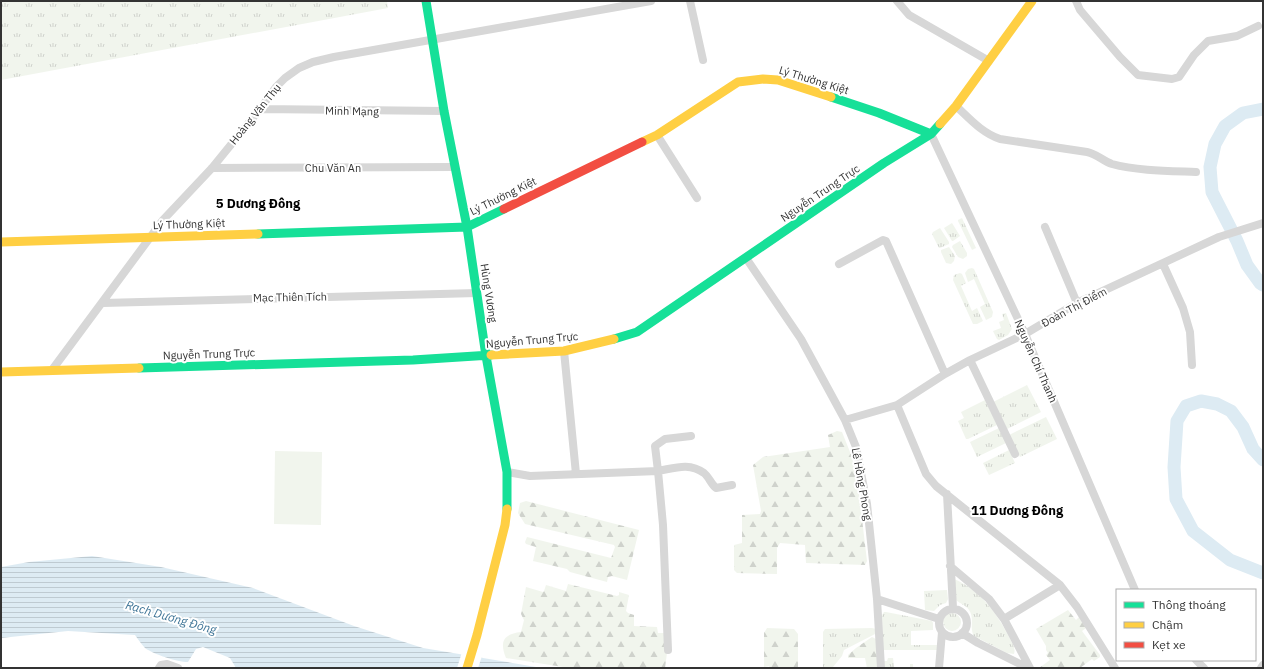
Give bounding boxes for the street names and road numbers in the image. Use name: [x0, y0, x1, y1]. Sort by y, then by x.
street label: Lý Thường Kiệt: [777, 63, 851, 97]
street label: Hoàng Văn Thụ: [226, 81, 284, 147]
street label: Minh Mạng: [325, 104, 379, 118]
street label: Chu Văn An: [305, 161, 361, 175]
street label: Nguyễn Trung Trực: [778, 161, 863, 225]
street label: Lý Thường Kiệt: [467, 174, 539, 218]
street label: Lý Thường Kiệt: [153, 216, 226, 232]
street label: Hùng Vương: [477, 262, 501, 324]
street label: Đoàn Thị Điểm: [1039, 284, 1109, 330]
street label: Mạc Thiên Tích: [253, 289, 327, 305]
street label: Nguyễn Chí Thanh: [1011, 317, 1061, 405]
street label: Nguyễn Trung Trực: [485, 329, 579, 351]
street label: Nguyễn Trung Trực: [163, 345, 256, 363]
street label: Lê Hồng Phong: [849, 446, 875, 522]

